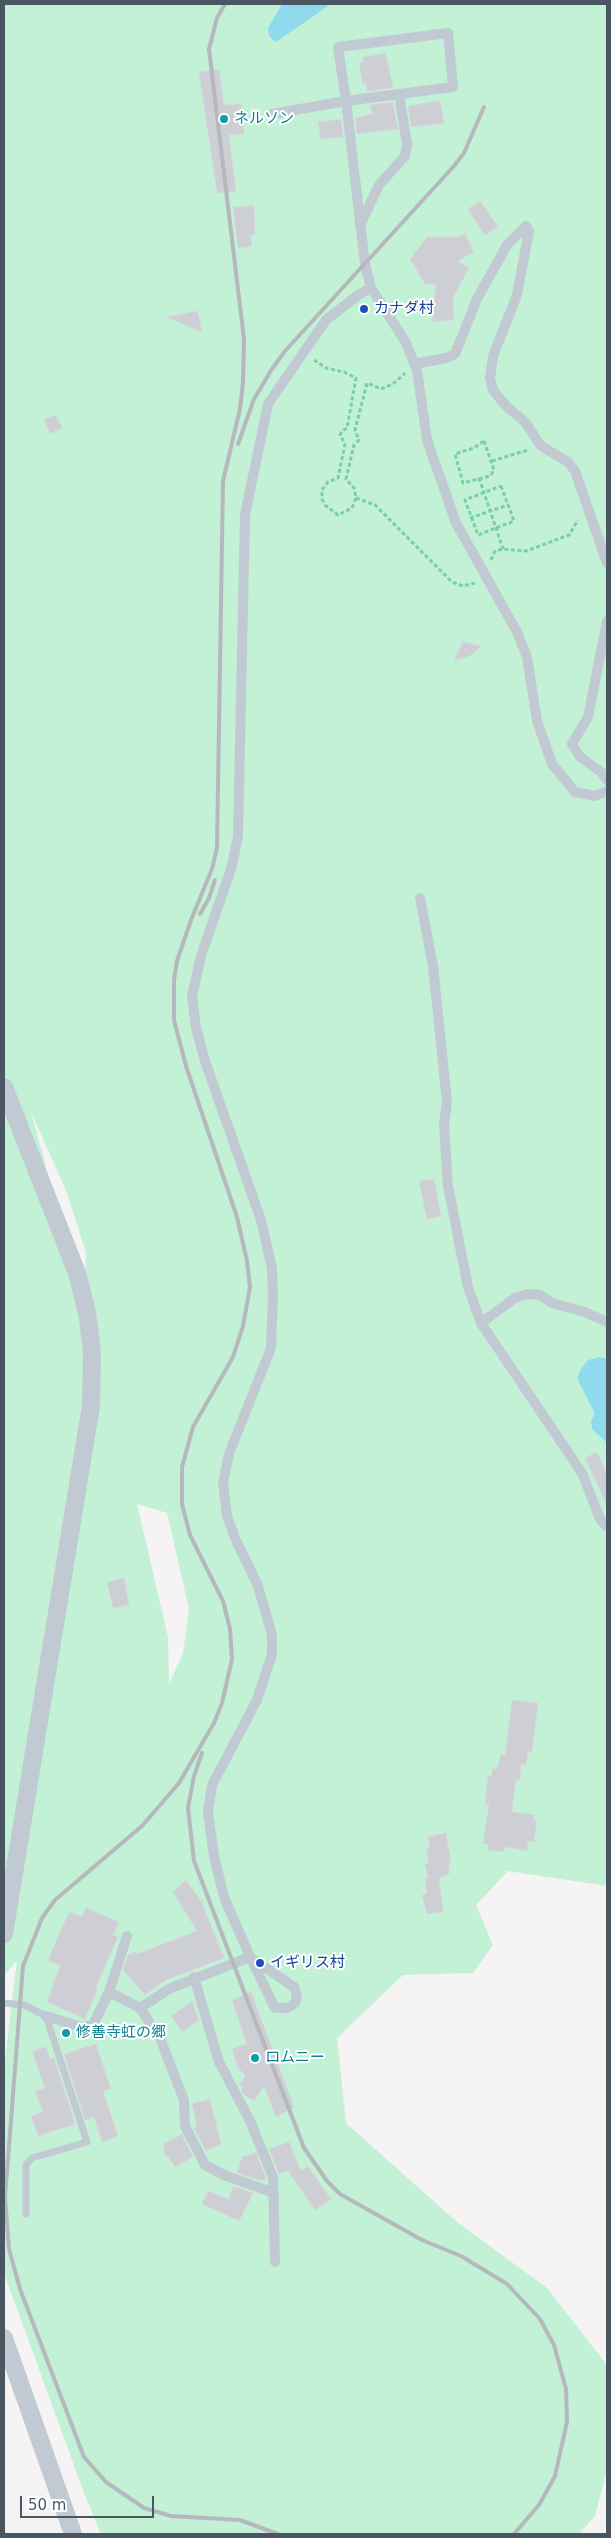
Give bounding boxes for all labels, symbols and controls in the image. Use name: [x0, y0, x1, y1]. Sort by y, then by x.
place label: ネルソン: [234, 110, 294, 128]
marker: ネルソン: [218, 113, 230, 125]
place label: カナダ村: [374, 300, 434, 318]
marker: カナダ村: [358, 303, 370, 315]
place label: イギリス村: [270, 1954, 345, 1972]
marker: イギリス村: [254, 1957, 266, 1969]
place label: 修善寺虹の郷: [76, 2024, 166, 2042]
marker: 修善寺虹の郷: [60, 2027, 72, 2039]
place label: ロムニー: [265, 2049, 325, 2067]
marker: ロムニー: [249, 2052, 261, 2064]
scale bar: [22, 2486, 156, 2518]
text: 50 m: [28, 2496, 66, 2514]

